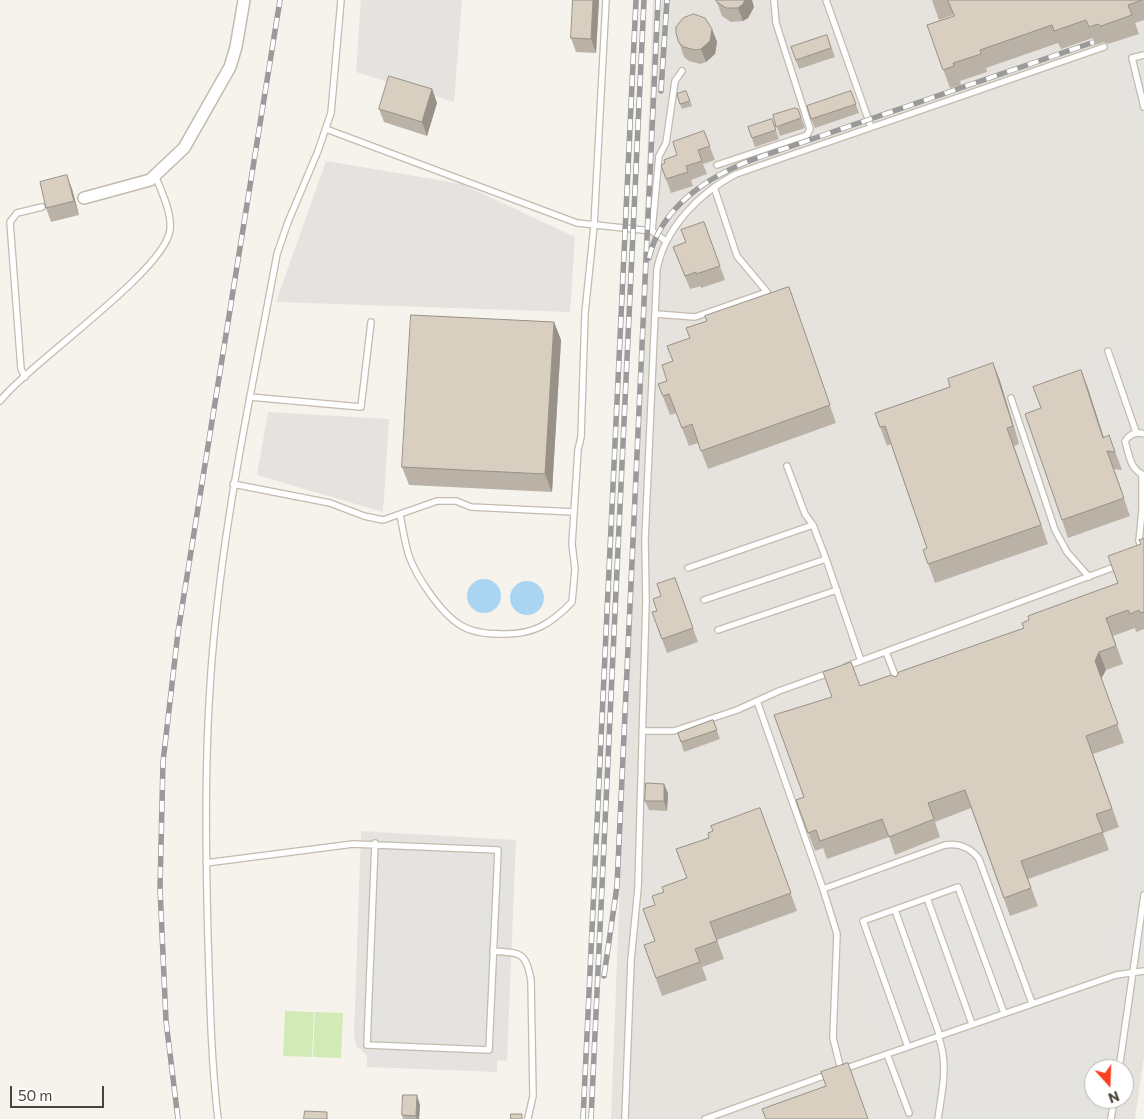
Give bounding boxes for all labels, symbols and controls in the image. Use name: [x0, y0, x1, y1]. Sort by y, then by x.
north arrow: [1084, 1059, 1134, 1109]
scale bar: [12, 1076, 106, 1108]
text: 50 m: [18, 1086, 52, 1104]
text: N: [1106, 1088, 1122, 1107]

